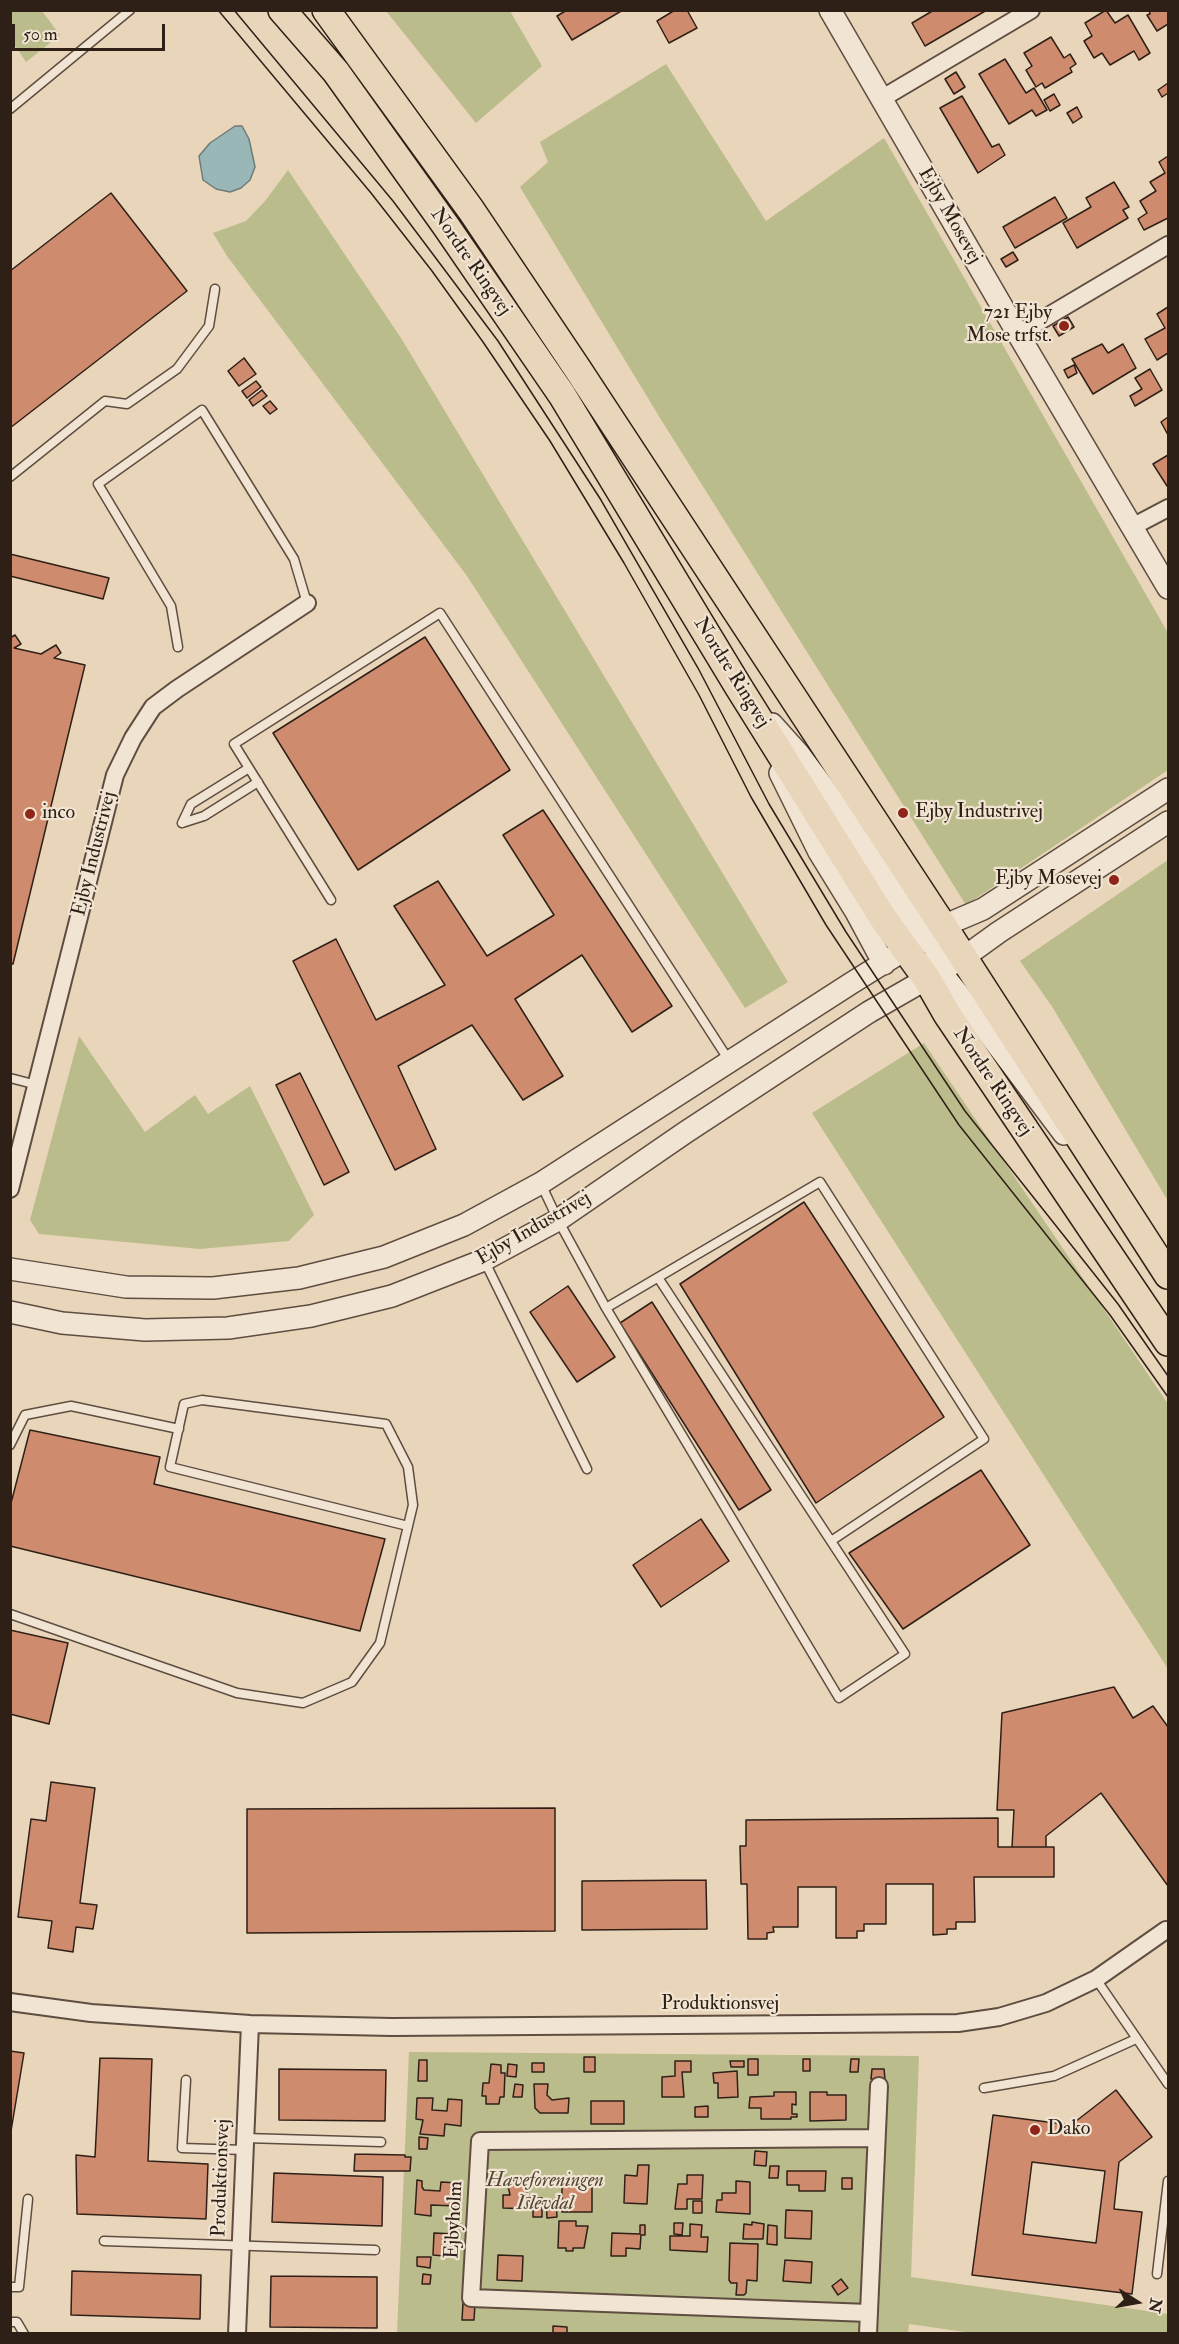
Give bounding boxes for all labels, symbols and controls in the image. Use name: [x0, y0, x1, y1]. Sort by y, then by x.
scale bar: [15, 12, 168, 50]
text: 50 m: [23, 23, 58, 46]
street label: Ejby Mosevej: [912, 164, 986, 268]
street label: Nordre Ringvej: [424, 204, 516, 320]
place label: 721 Ejby Mose trfst.: [966, 302, 1052, 349]
marker: 721 Ejby Mose trfst.: [1057, 319, 1071, 333]
street label: Nordre Ringvej: [687, 613, 775, 733]
street label: Ejby Industrivej: [68, 789, 122, 919]
place label: Ejby Industrivej: [915, 801, 1043, 825]
place label: inco: [42, 802, 75, 826]
marker: Ejby Industrivej: [896, 806, 910, 820]
marker: inco: [23, 807, 37, 821]
place label: Ejby Mosevej: [995, 868, 1102, 892]
marker: Ejby Mosevej: [1107, 873, 1121, 887]
street label: Nordre Ringvej: [947, 1023, 1037, 1141]
street label: Ejby Industrivej: [473, 1187, 595, 1271]
street label: Produktionsvej: [661, 1993, 779, 2017]
place label: Dako: [1047, 2118, 1090, 2142]
street label: Produktionsvej: [208, 2119, 236, 2237]
marker: Dako: [1028, 2123, 1042, 2137]
park label: Haveforeningen Islevdal: [486, 2170, 604, 2217]
street label: Ejbyholm: [441, 2180, 469, 2260]
north arrow: [1107, 2272, 1167, 2332]
text: N: [1143, 2296, 1166, 2314]

